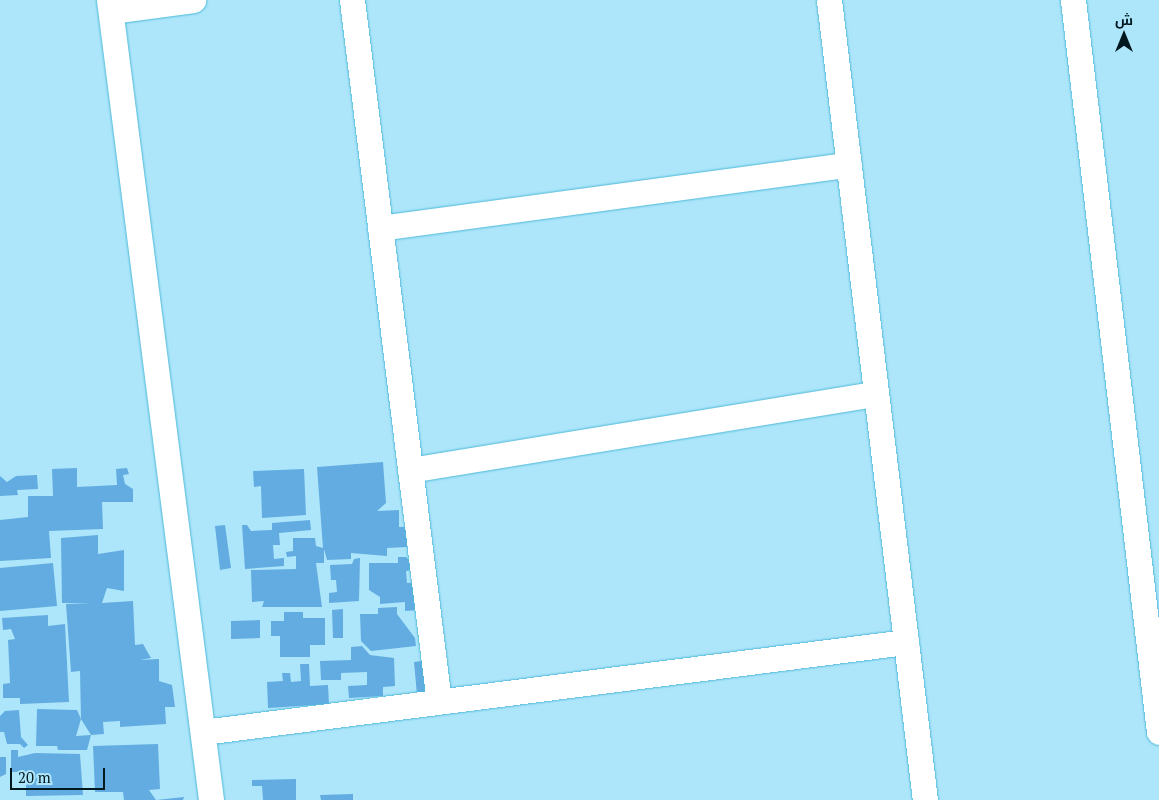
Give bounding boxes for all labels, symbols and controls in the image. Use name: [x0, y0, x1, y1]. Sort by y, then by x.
north arrow: [1099, 10, 1149, 60]
text: ش: [1115, 10, 1133, 29]
scale bar: [12, 758, 108, 790]
text: 20 m: [18, 767, 51, 787]

